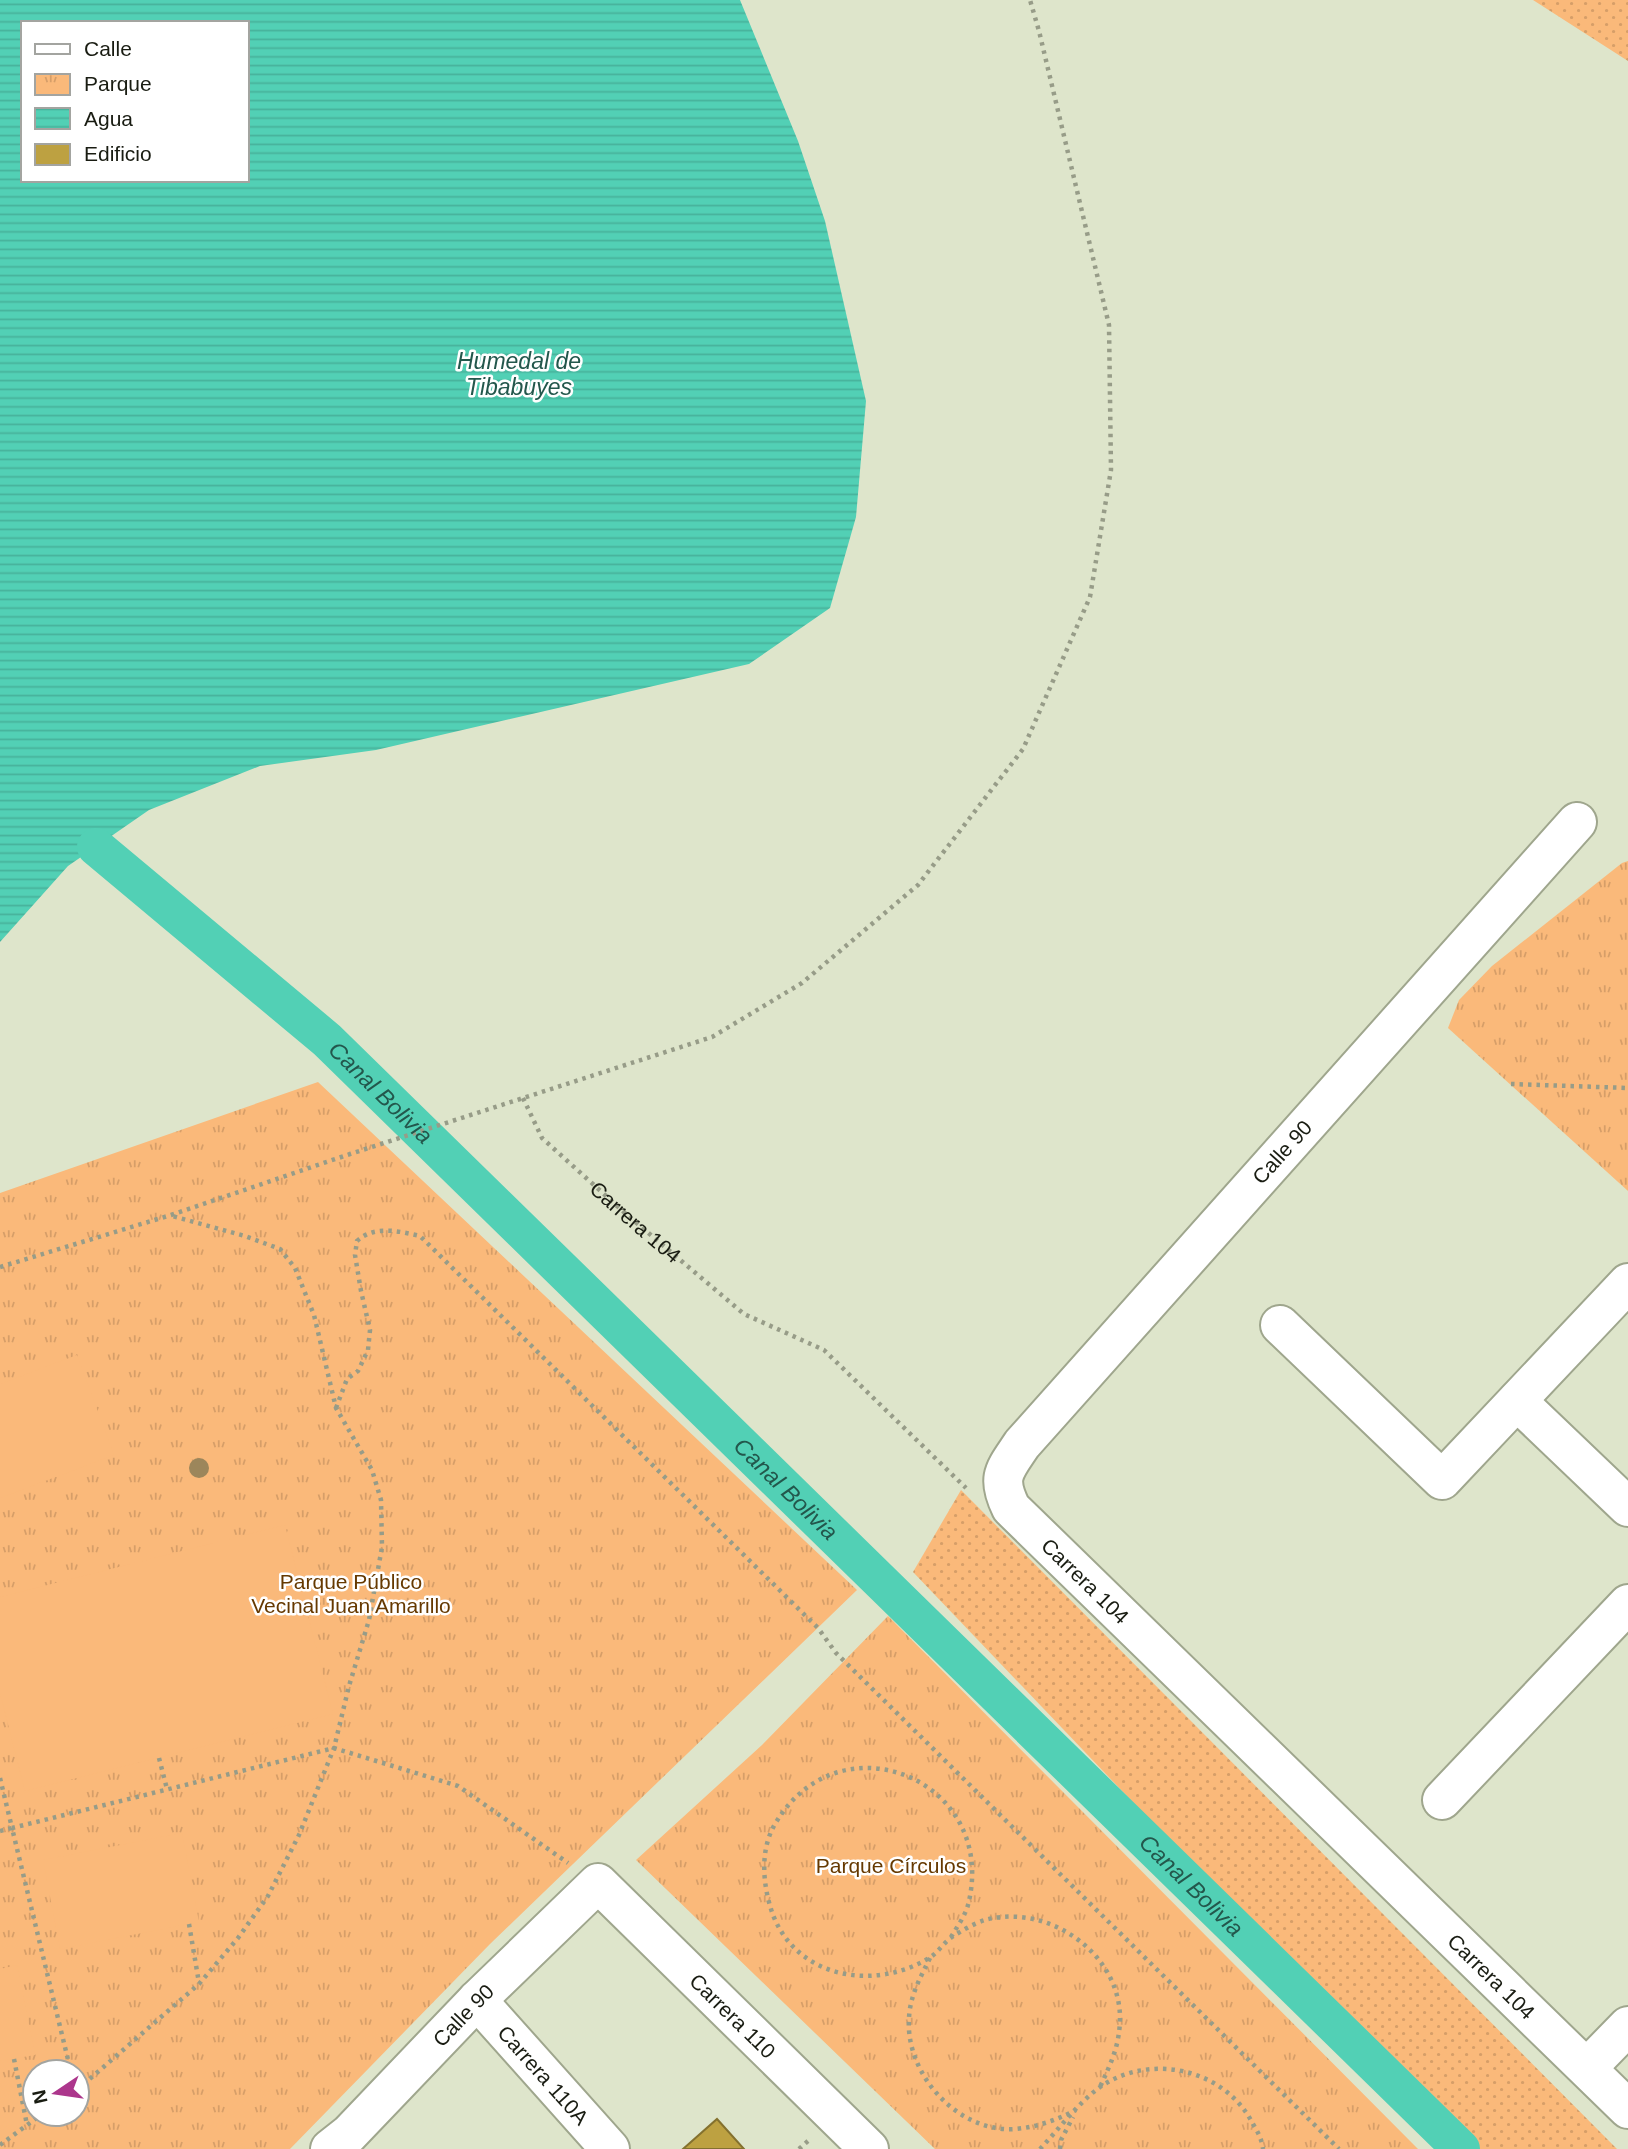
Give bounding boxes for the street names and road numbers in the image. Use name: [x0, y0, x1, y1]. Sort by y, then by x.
street label: Calle 90: [1248, 1116, 1316, 1188]
street label: Carrera 104: [586, 1176, 686, 1267]
street label: Carrera 104: [1037, 1533, 1134, 1628]
street label: Carrera 104: [1443, 1929, 1540, 2024]
street label: Carrera 110: [685, 1969, 781, 2062]
street label: Calle 90: [428, 1979, 498, 2051]
street label: Carrera 110A: [494, 2020, 594, 2129]

